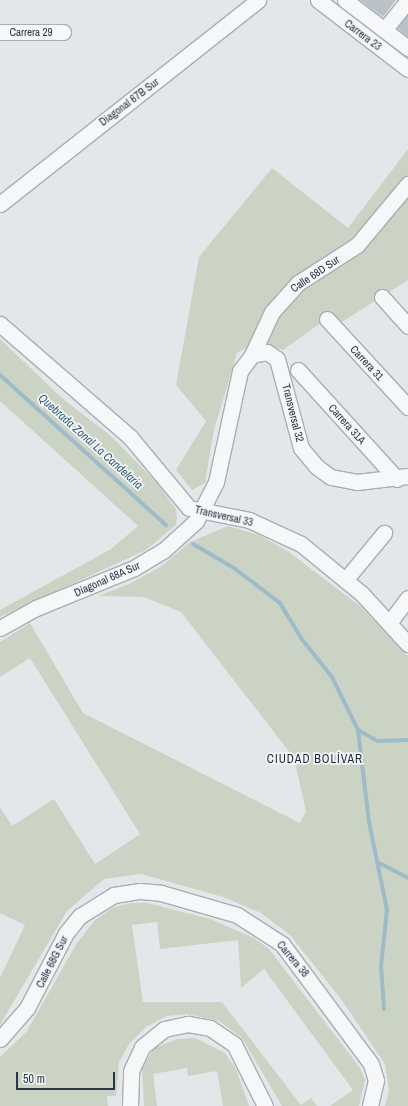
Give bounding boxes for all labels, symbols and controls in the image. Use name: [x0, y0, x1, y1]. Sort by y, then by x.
street label: Carrera 23: [342, 17, 384, 53]
street label: Carrera 29: [9, 25, 53, 39]
street label: Diagonal 67B Sur: [97, 75, 161, 129]
street label: Calle 68D Sur: [288, 253, 342, 295]
street label: Carrera 31: [347, 343, 387, 383]
street label: Transversal 32: [279, 383, 307, 443]
water label: Quebrada Zonal La Candelaria: [35, 391, 145, 493]
street label: Carrera 31A: [326, 401, 368, 447]
street label: Transversal 33: [194, 503, 254, 529]
street label: Diagonal 68A Sur: [72, 558, 142, 600]
district label: CIUDAD BOLÍVAR: [267, 753, 363, 767]
street label: Calle 68G Sur: [33, 934, 71, 990]
street label: Carrera 38: [274, 938, 312, 980]
scale bar: [18, 1064, 117, 1090]
text: 50 m: [23, 1071, 45, 1087]

